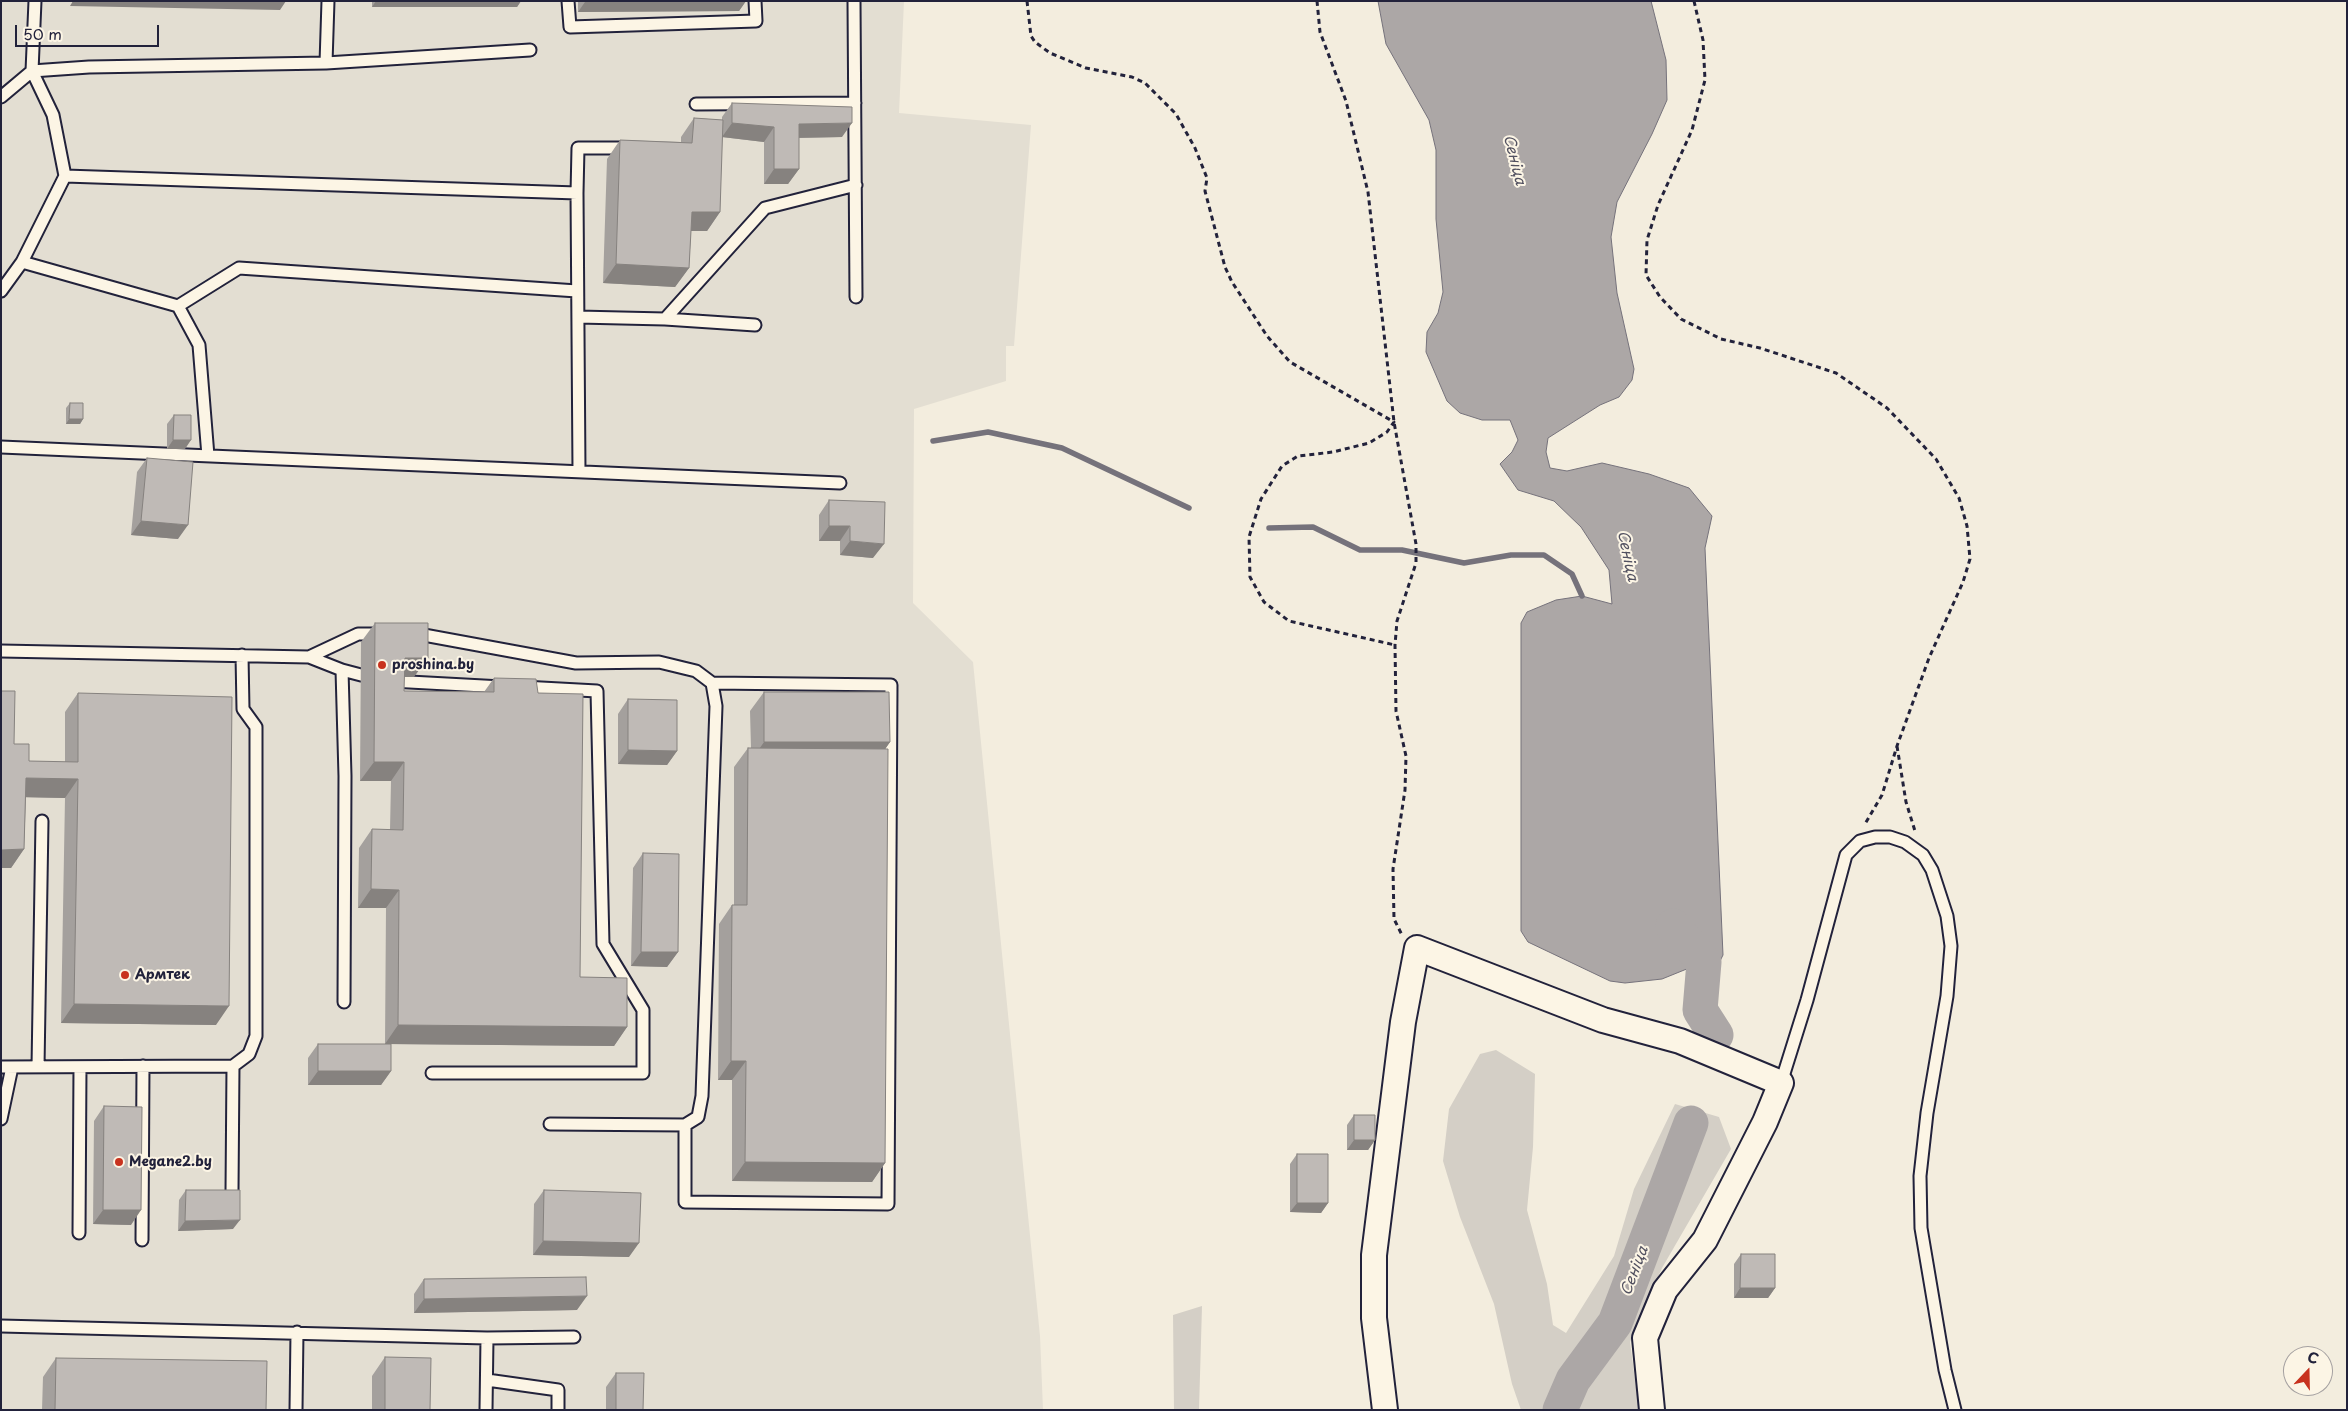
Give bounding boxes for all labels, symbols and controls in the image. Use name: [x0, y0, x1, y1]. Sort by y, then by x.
scale bar: [18, 15, 161, 47]
text: 50 m: [23, 22, 62, 45]
water label: Сеніца: [1499, 133, 1529, 187]
water label: Сеніца: [1613, 529, 1641, 583]
place label: proshina.by: [392, 657, 474, 673]
marker: proshina.by: [376, 659, 388, 671]
place label: Армтек: [135, 967, 190, 983]
marker: Армтек: [119, 969, 131, 981]
place label: Megane2.by: [129, 1154, 212, 1170]
marker: Megane2.by: [113, 1156, 125, 1168]
water label: Сеніца: [1617, 1244, 1653, 1298]
north arrow: [2283, 1346, 2333, 1396]
text: С: [2305, 1346, 2322, 1369]

